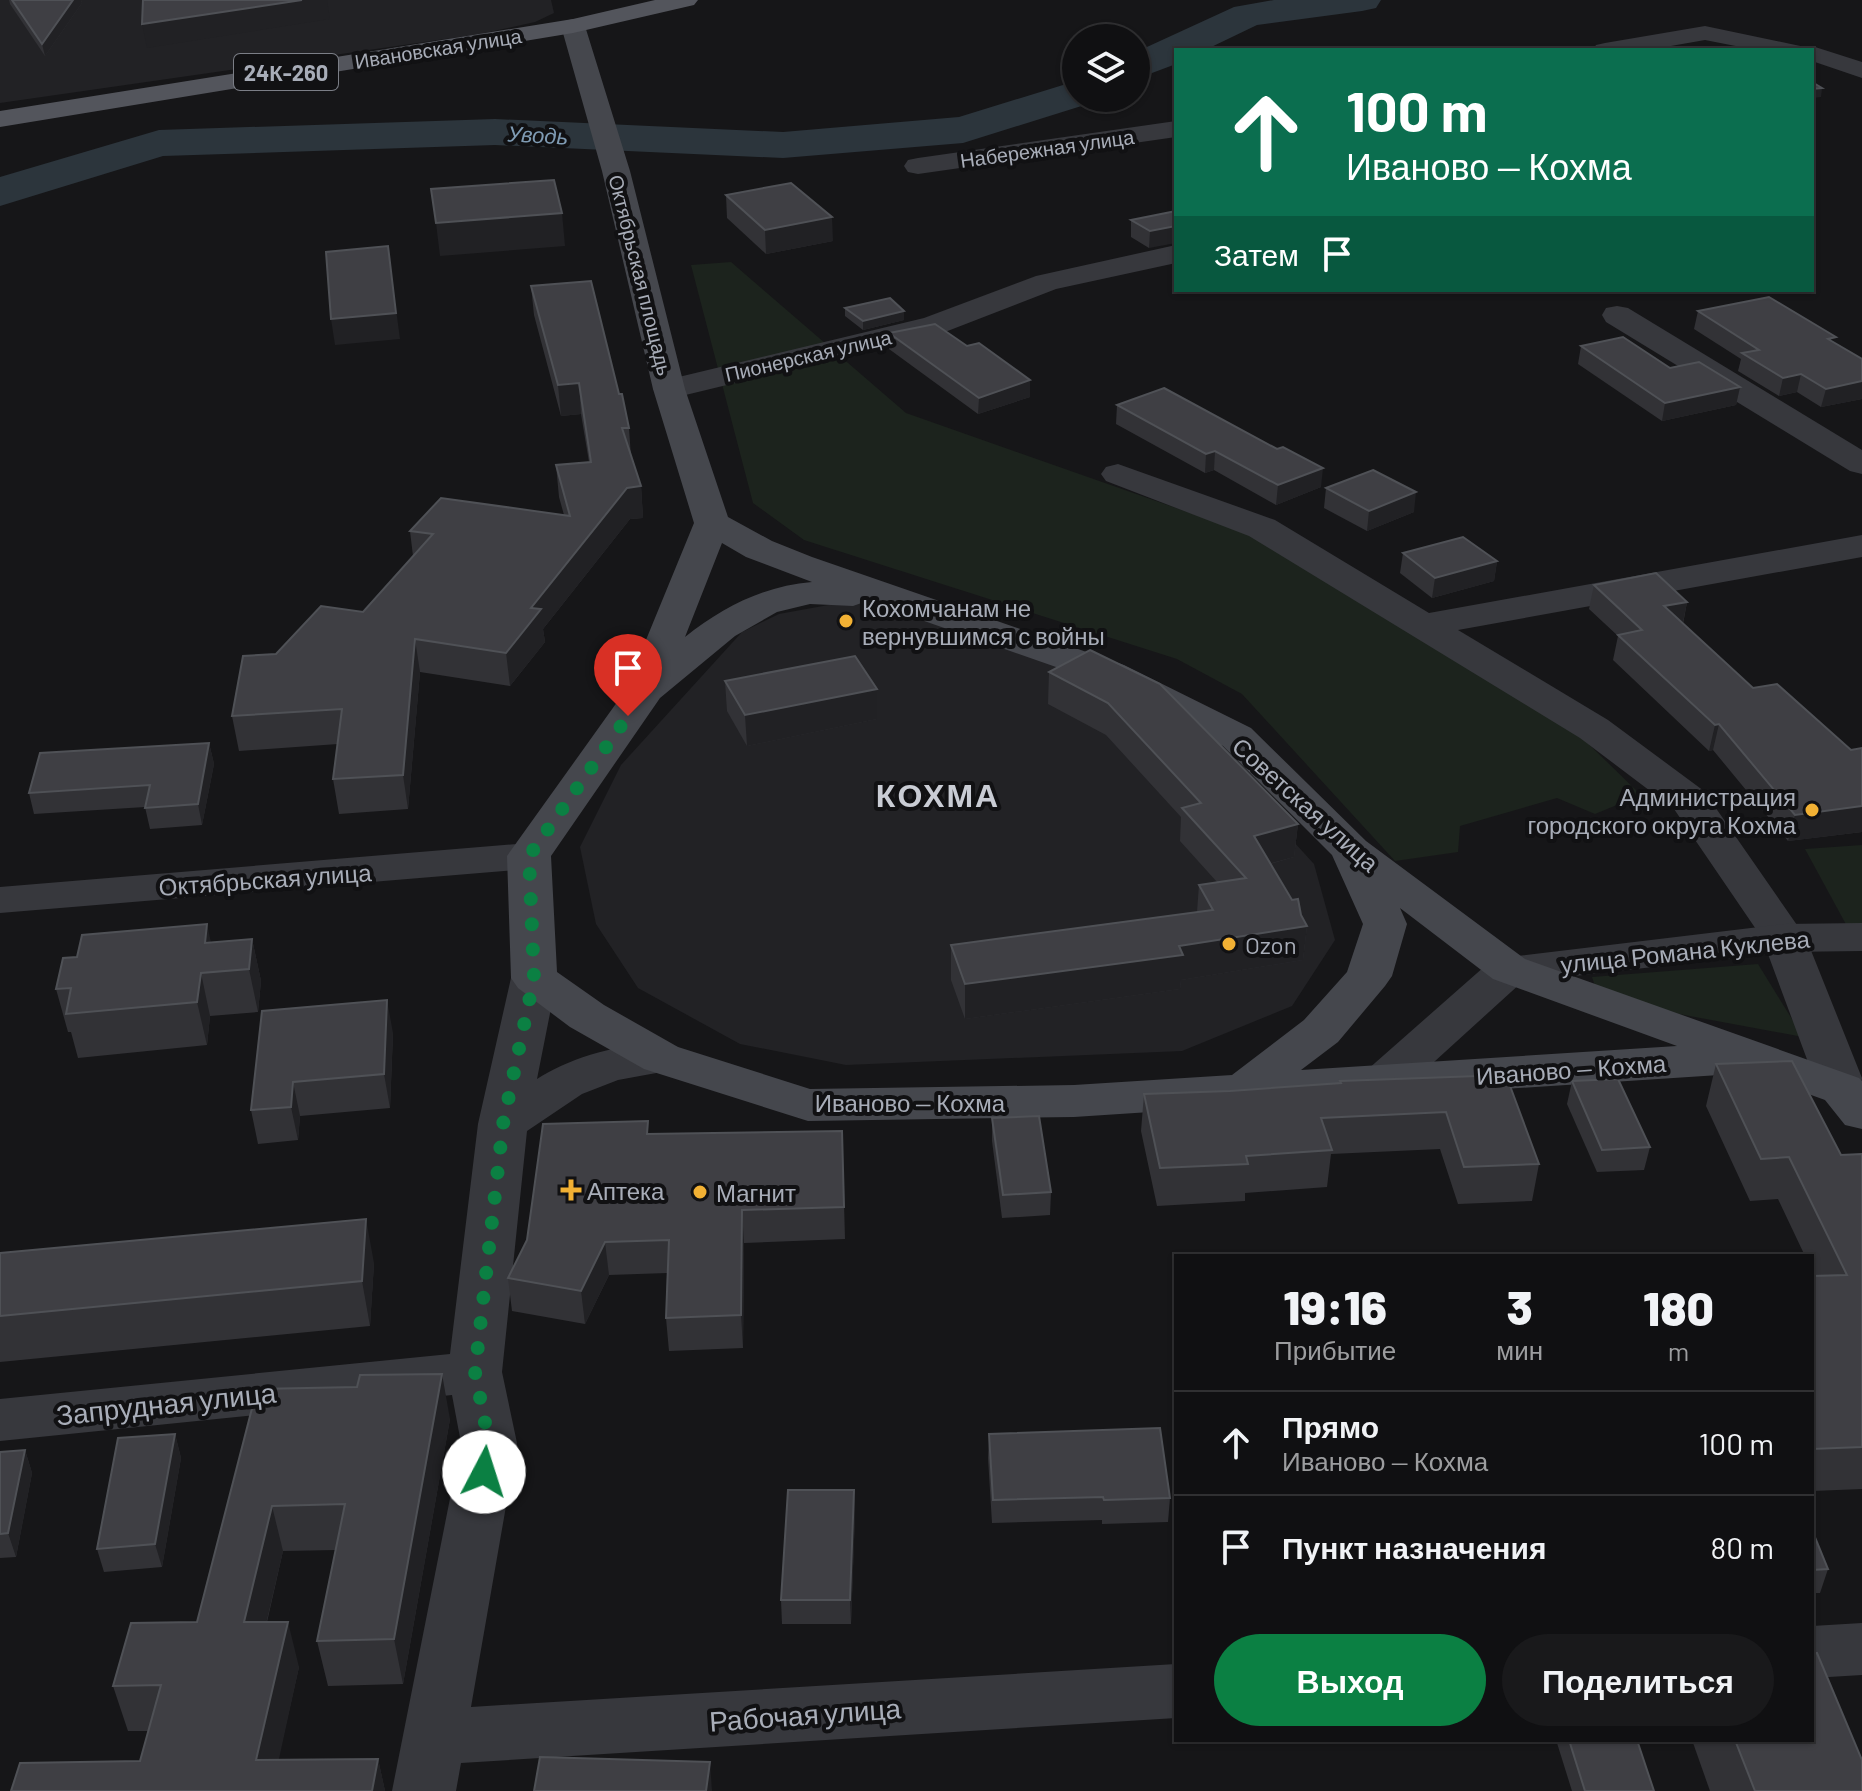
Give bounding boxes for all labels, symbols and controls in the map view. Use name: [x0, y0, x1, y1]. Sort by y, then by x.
street label: Ивановская улица: [353, 23, 524, 73]
map controls: [1062, 24, 1150, 112]
button: layers: [1062, 24, 1150, 112]
road number: 24К-260: [234, 54, 338, 90]
text: 100 m: [1346, 76, 1488, 143]
icon: ahead: [1214, 80, 1318, 184]
water label: Уводь: [506, 119, 569, 149]
street label: Набережная улица: [959, 124, 1136, 172]
text: Иваново — Кохма: [1346, 144, 1632, 187]
street label: Октябрьская площадь: [604, 172, 678, 378]
icon: arrive: [1315, 232, 1359, 276]
text: Затем: [1214, 236, 1299, 272]
street label: Пионерская улица: [722, 324, 894, 386]
place label: Кохомчанам не вернувшимся с войны: [862, 593, 1105, 650]
marker: Кохомчанам не вернувшимся с войны: [837, 612, 855, 630]
pin: [594, 634, 662, 716]
icon: arrive: [606, 646, 650, 690]
street label: Советская улица: [1227, 731, 1386, 878]
district label: КОХМА: [876, 775, 1000, 813]
place label: Администрация городского округа Кохма: [1528, 782, 1797, 839]
marker: Администрация городского округа Кохма: [1803, 801, 1821, 819]
street label: Октябрьская улица: [158, 857, 373, 901]
street label: улица Романа Куклева: [1559, 923, 1812, 979]
place label: Ozon: [1245, 930, 1297, 959]
marker: Ozon: [1220, 935, 1238, 953]
street label: Иваново — Кохма: [1475, 1048, 1668, 1090]
street label: Иваново — Кохма: [815, 1088, 1006, 1117]
place label: Аптека: [587, 1176, 665, 1205]
place label: Магнит: [716, 1178, 796, 1207]
marker: Аптека: [562, 1181, 580, 1199]
marker: Магнит: [691, 1183, 709, 1201]
text: 19:16: [1283, 1277, 1387, 1335]
text: 3: [1507, 1277, 1533, 1335]
text: 180: [1643, 1278, 1714, 1336]
text: Прибытие: [1274, 1334, 1396, 1365]
text: мин: [1496, 1334, 1543, 1365]
text: m: [1668, 1335, 1689, 1366]
street label: Запрудная улица: [54, 1374, 278, 1431]
text: Прямо: [1282, 1408, 1379, 1444]
icon: ahead: [1214, 1421, 1258, 1465]
text: 100 m: [1699, 1425, 1774, 1461]
position arrow: [442, 1430, 526, 1514]
text: Иваново — Кохма: [1282, 1445, 1488, 1476]
icon: arrive: [1214, 1525, 1258, 1569]
text: Пункт назначения: [1282, 1529, 1546, 1565]
text: 80 m: [1711, 1529, 1774, 1565]
button: Выход: [1214, 1634, 1486, 1726]
button: Поделиться: [1502, 1634, 1774, 1726]
street label: Рабочая улица: [708, 1690, 902, 1738]

